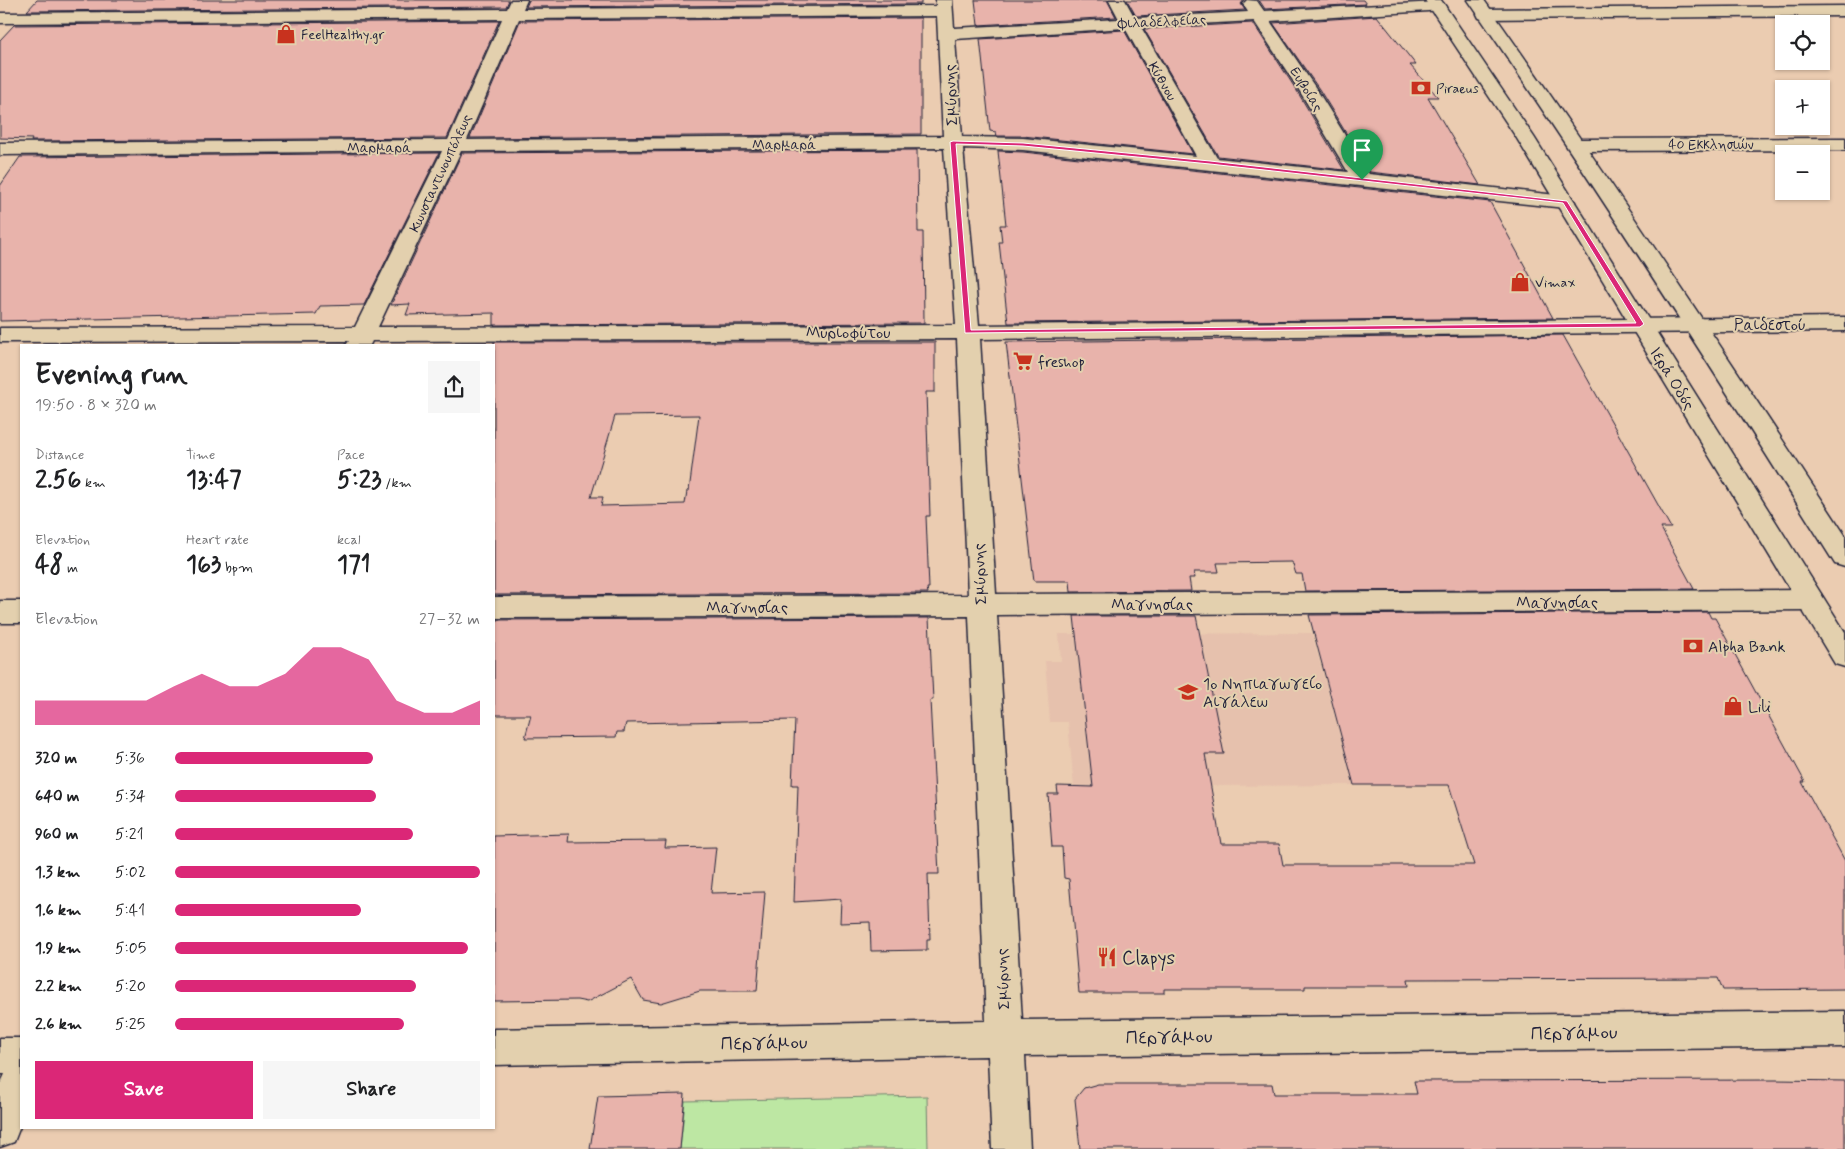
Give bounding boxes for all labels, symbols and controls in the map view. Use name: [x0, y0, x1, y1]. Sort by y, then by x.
street label: Φιλαδελφείας: [1116, 11, 1207, 33]
map controls: [1775, 15, 1830, 200]
button: locate: [1775, 15, 1830, 70]
shop icon: FeelHealthy.gr: [275, 23, 297, 45]
place label: FeelHealthy.gr: [301, 26, 384, 44]
street label: Κύθνου: [1144, 59, 1180, 104]
street label: Σμύρνης: [939, 64, 964, 126]
street label: Ευβοίας: [1286, 64, 1327, 115]
bank icon: Piraeus: [1410, 77, 1432, 99]
place label: Piraeus: [1436, 80, 1479, 98]
button: +: [1775, 80, 1830, 135]
street label: Κωνσταντινουπόλεως: [406, 111, 476, 235]
pin: [1341, 129, 1383, 180]
street label: Μαρμαρά: [752, 136, 816, 154]
icon: arrive: [1348, 136, 1376, 164]
street label: 40 Εκκλησιών: [1668, 136, 1754, 154]
street label: Μαρμαρά: [347, 139, 411, 157]
button: −: [1775, 145, 1830, 200]
shop icon: Vimax: [1509, 271, 1531, 293]
place label: Vimax: [1535, 274, 1575, 292]
street label: Ραιδεστού: [1734, 315, 1806, 336]
street label: Μυριοφύτου: [806, 323, 890, 344]
street label: Ιερά Οδός: [1644, 343, 1699, 414]
supermarket icon: freshop: [1012, 350, 1034, 372]
place label: freshop: [1038, 352, 1085, 373]
text: Evening run: [35, 357, 188, 394]
button: share: [428, 361, 480, 413]
text: 19:50 · 8 × 320 m: [35, 395, 157, 416]
text: Distance: [35, 446, 84, 464]
text: Time: [186, 446, 215, 464]
text: Pace: [337, 446, 365, 464]
text: 2.56: [35, 464, 81, 497]
text: 13:47: [186, 464, 242, 497]
text: 5:23: [337, 464, 382, 497]
text: km: [81, 474, 106, 492]
text: /km: [382, 474, 412, 492]
text: Elevation: [35, 531, 90, 549]
text: Heart rate: [186, 531, 249, 549]
text: kcal: [337, 531, 361, 549]
street label: Σμύρνης: [968, 543, 993, 605]
text: 48: [35, 549, 63, 582]
text: 163: [186, 549, 221, 582]
text: 171: [337, 549, 370, 582]
text: m: [63, 559, 78, 577]
text: bpm: [221, 559, 253, 577]
street label: Μαγνησίας: [1516, 593, 1598, 614]
street label: Μαγνησίας: [1111, 595, 1193, 616]
street label: Μαγνησίας: [706, 598, 788, 619]
text: Elevation: [35, 609, 98, 630]
text: 27–32 m: [419, 609, 480, 630]
bank icon: Alpha Bank: [1682, 635, 1704, 657]
place label: Alpha Bank: [1708, 637, 1785, 658]
place label: 1ο Νηπιαγωγείο Αιγάλεω: [1203, 674, 1322, 713]
school or university icon: 1ο Νηπιαγωγείο Αιγάλεω: [1177, 681, 1199, 703]
shop icon: Lili: [1722, 695, 1744, 717]
place label: Lili: [1748, 697, 1771, 718]
text: 320 m: [35, 748, 77, 769]
text: 5:36: [115, 748, 145, 769]
text: 640 m: [35, 786, 80, 807]
text: 5:34: [115, 786, 146, 807]
text: 960 m: [35, 824, 78, 845]
text: 5:21: [115, 824, 144, 845]
text: 1.3 km: [35, 862, 80, 883]
text: 5:02: [115, 862, 146, 883]
text: 1.6 km: [35, 900, 81, 921]
text: 5:41: [115, 900, 145, 921]
text: 1.9 km: [35, 938, 81, 959]
text: 5:05: [115, 938, 146, 959]
restaurant icon: Clapys: [1096, 946, 1118, 968]
place label: Clapys: [1122, 946, 1175, 972]
street label: Σμύρνης: [991, 948, 1016, 1010]
text: 2.2 km: [35, 976, 82, 997]
text: 5:20: [115, 976, 146, 997]
text: 2.6 km: [35, 1014, 82, 1035]
text: 5:25: [115, 1014, 145, 1035]
street label: Περγάμου: [1530, 1020, 1618, 1047]
street label: Περγάμου: [1125, 1024, 1213, 1051]
street label: Περγάμου: [720, 1030, 808, 1057]
button: Save: [35, 1061, 253, 1119]
button: Share: [263, 1061, 480, 1119]

